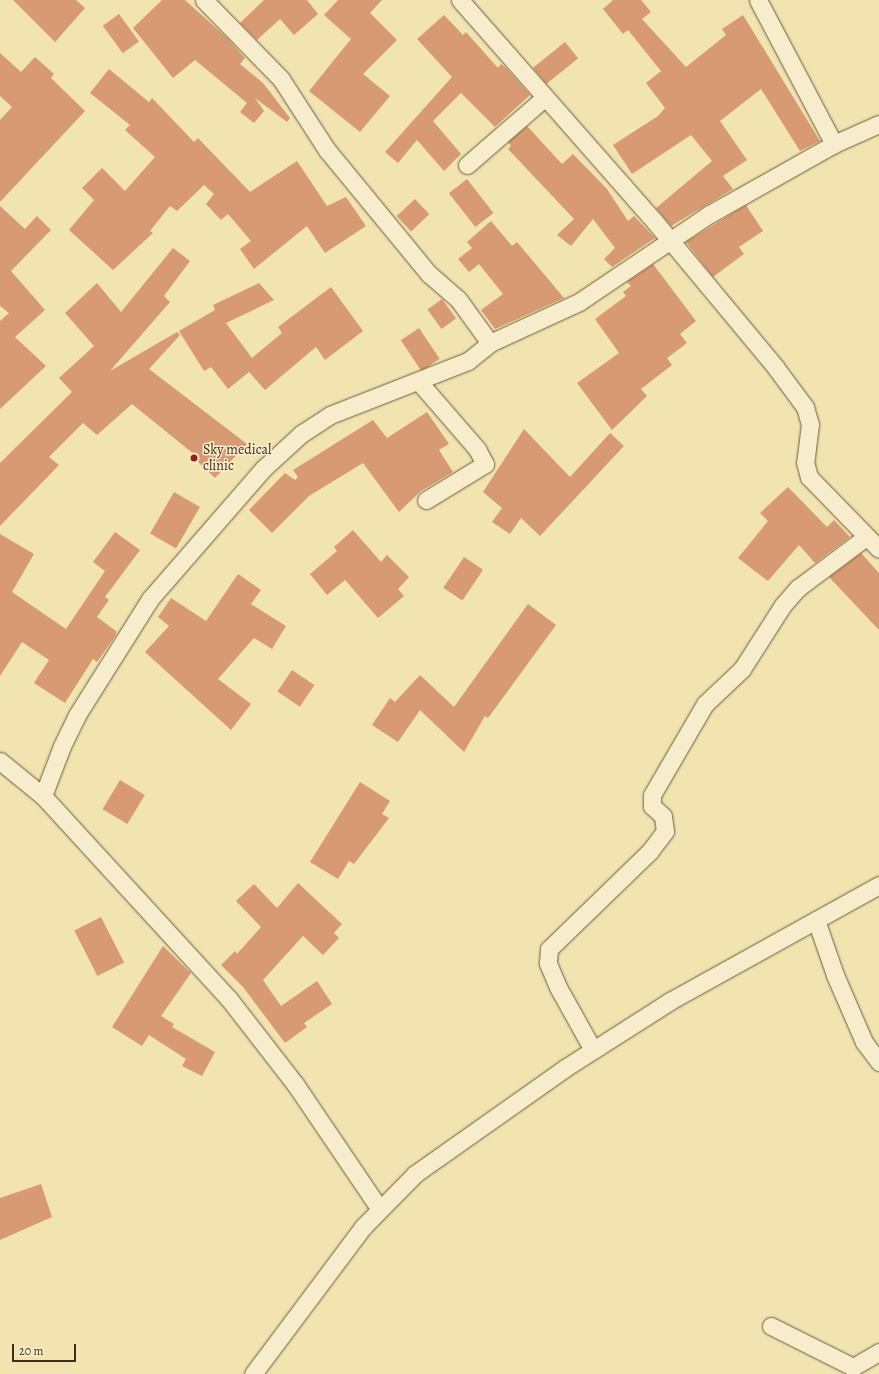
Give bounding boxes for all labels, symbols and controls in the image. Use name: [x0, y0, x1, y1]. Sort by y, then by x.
place label: Sky medical clinic: [203, 442, 271, 474]
marker: Sky medical clinic: [188, 452, 200, 464]
scale bar: [14, 1336, 78, 1362]
text: 20 m: [19, 1343, 43, 1359]

